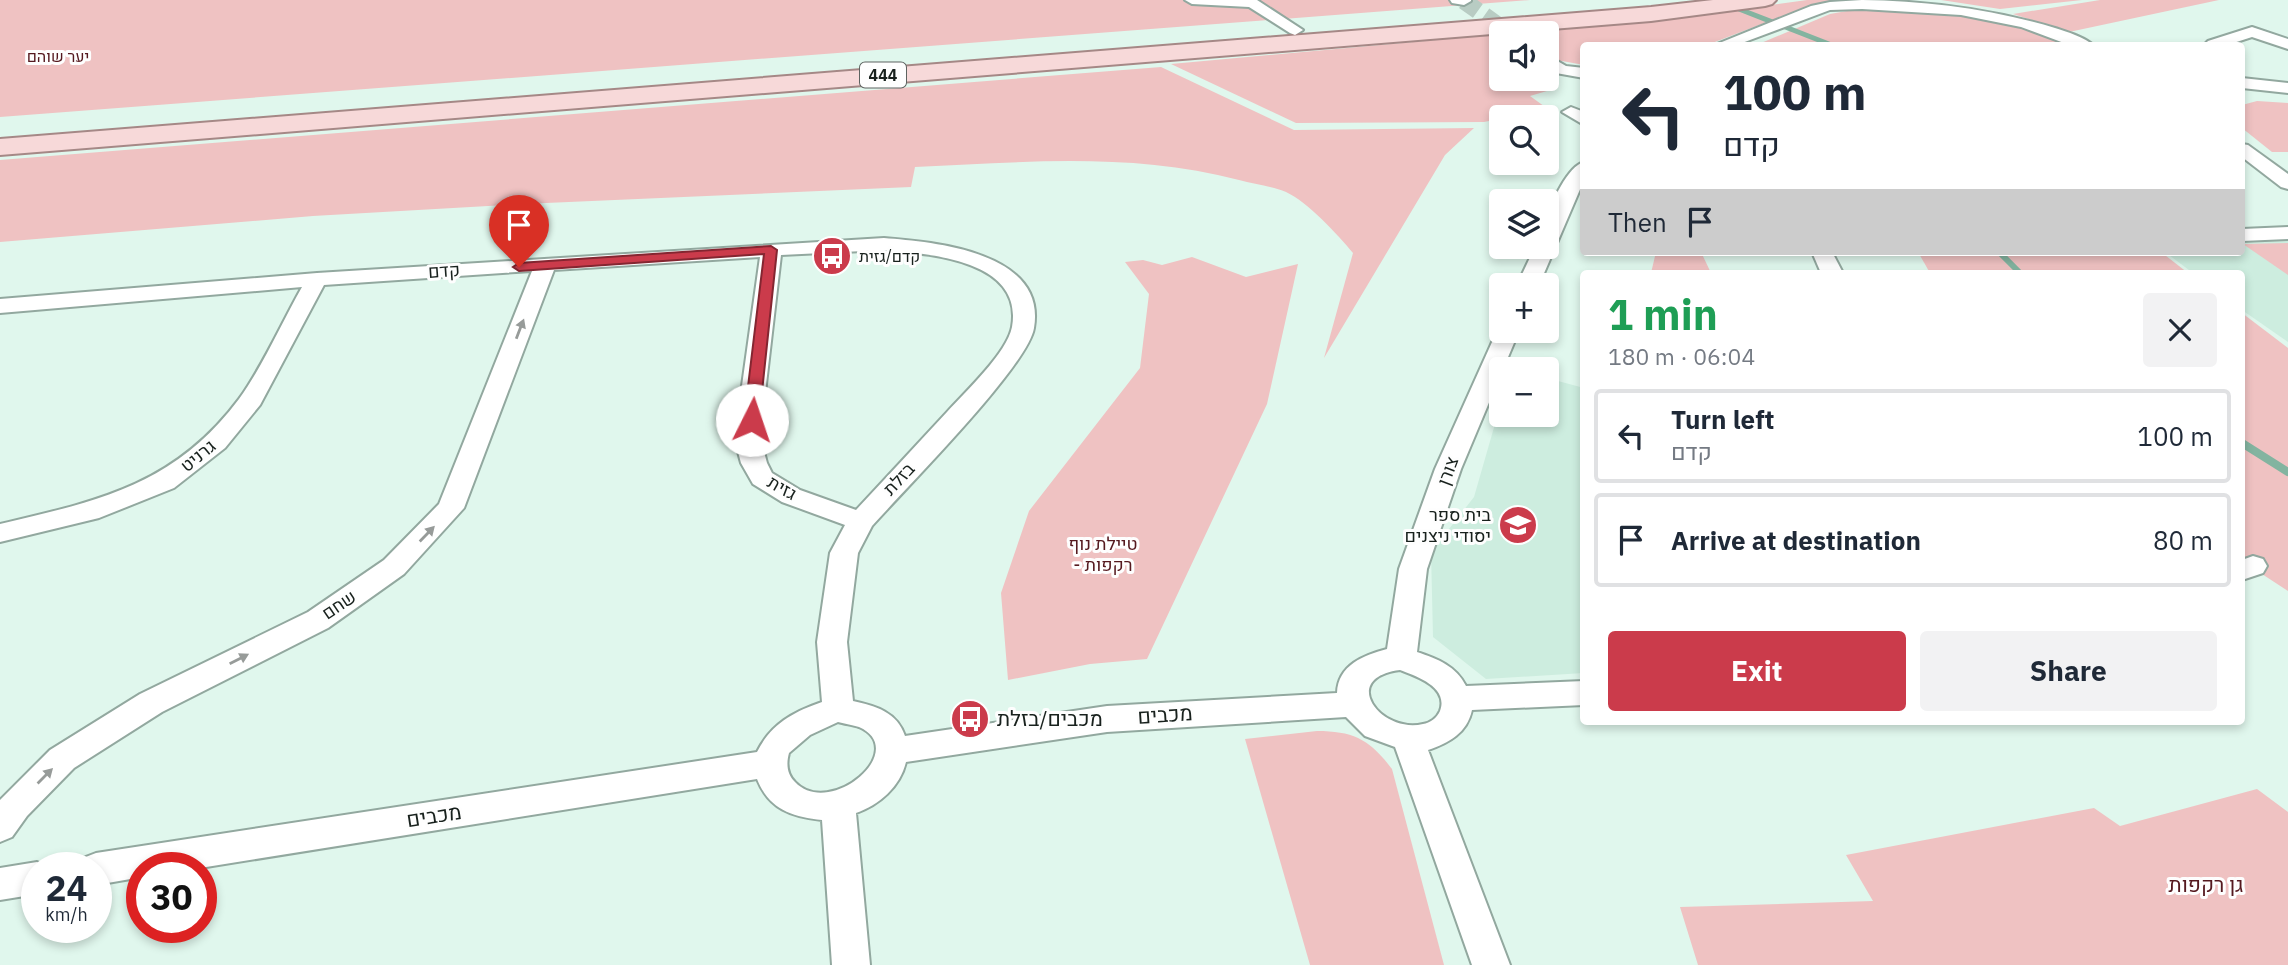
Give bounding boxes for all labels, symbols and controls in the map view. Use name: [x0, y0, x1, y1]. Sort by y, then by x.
map controls: [1489, 21, 1559, 427]
button: sound: [1489, 21, 1559, 91]
park label: יער שוהם: [27, 46, 89, 66]
text: 100 m: [1723, 60, 1867, 123]
road number: 444: [860, 62, 906, 88]
icon: left: [1608, 70, 1699, 161]
button: search: [1489, 105, 1559, 175]
text: קדם: [1723, 123, 1780, 165]
button: layers: [1489, 189, 1559, 259]
pin: [489, 195, 549, 267]
icon: arrive: [1681, 203, 1719, 241]
text: Then: [1608, 205, 1667, 239]
icon: arrive: [500, 206, 538, 244]
bus stop icon: קדם/גזית: [811, 235, 853, 277]
place label: קדם/גזית: [859, 246, 920, 266]
street label: קדם: [427, 258, 461, 283]
button: +: [1489, 273, 1559, 343]
text: 1 min: [1608, 287, 1718, 342]
button: close: [2143, 293, 2217, 367]
one-way arrow: [515, 318, 526, 339]
text: 180 m · 06:04: [1608, 341, 1755, 371]
button: −: [1489, 357, 1559, 427]
position arrow: [715, 383, 789, 457]
text: Turn left: [1671, 402, 1774, 436]
icon: left: [1612, 417, 1650, 455]
text: 100 m: [2137, 419, 2213, 453]
street label: גרניט: [175, 434, 220, 477]
text: קדם: [1671, 436, 1712, 466]
street label: צורן: [1432, 453, 1464, 489]
street label: בזלת: [878, 457, 920, 500]
street label: גזית: [764, 470, 801, 505]
place label: בית ספר יסודי ניצנים: [1405, 503, 1492, 547]
school or university icon: בית ספר יסודי ניצנים: [1497, 504, 1539, 546]
icon: arrive: [1612, 521, 1650, 559]
text: Arrive at destination: [1671, 523, 1921, 557]
text: 80 m: [2153, 523, 2213, 557]
one-way arrow: [418, 525, 435, 542]
park label: טיילת נוף - רקפות: [1068, 532, 1138, 576]
street label: שחם: [317, 585, 360, 624]
button: Exit: [1608, 631, 1906, 711]
button: Share: [1920, 631, 2217, 711]
one-way arrow: [229, 654, 249, 665]
bus stop icon: מכבים/בזלת: [949, 698, 991, 740]
street label: מכבים: [1136, 698, 1194, 730]
place label: מכבים/בזלת: [997, 704, 1103, 732]
one-way arrow: [37, 768, 53, 784]
street label: מכבים: [404, 797, 463, 833]
speed limit sign: 30: [126, 852, 217, 943]
text: 24: [45, 865, 88, 911]
park label: גן רקפות: [2169, 870, 2243, 898]
text: km/h: [45, 903, 88, 926]

